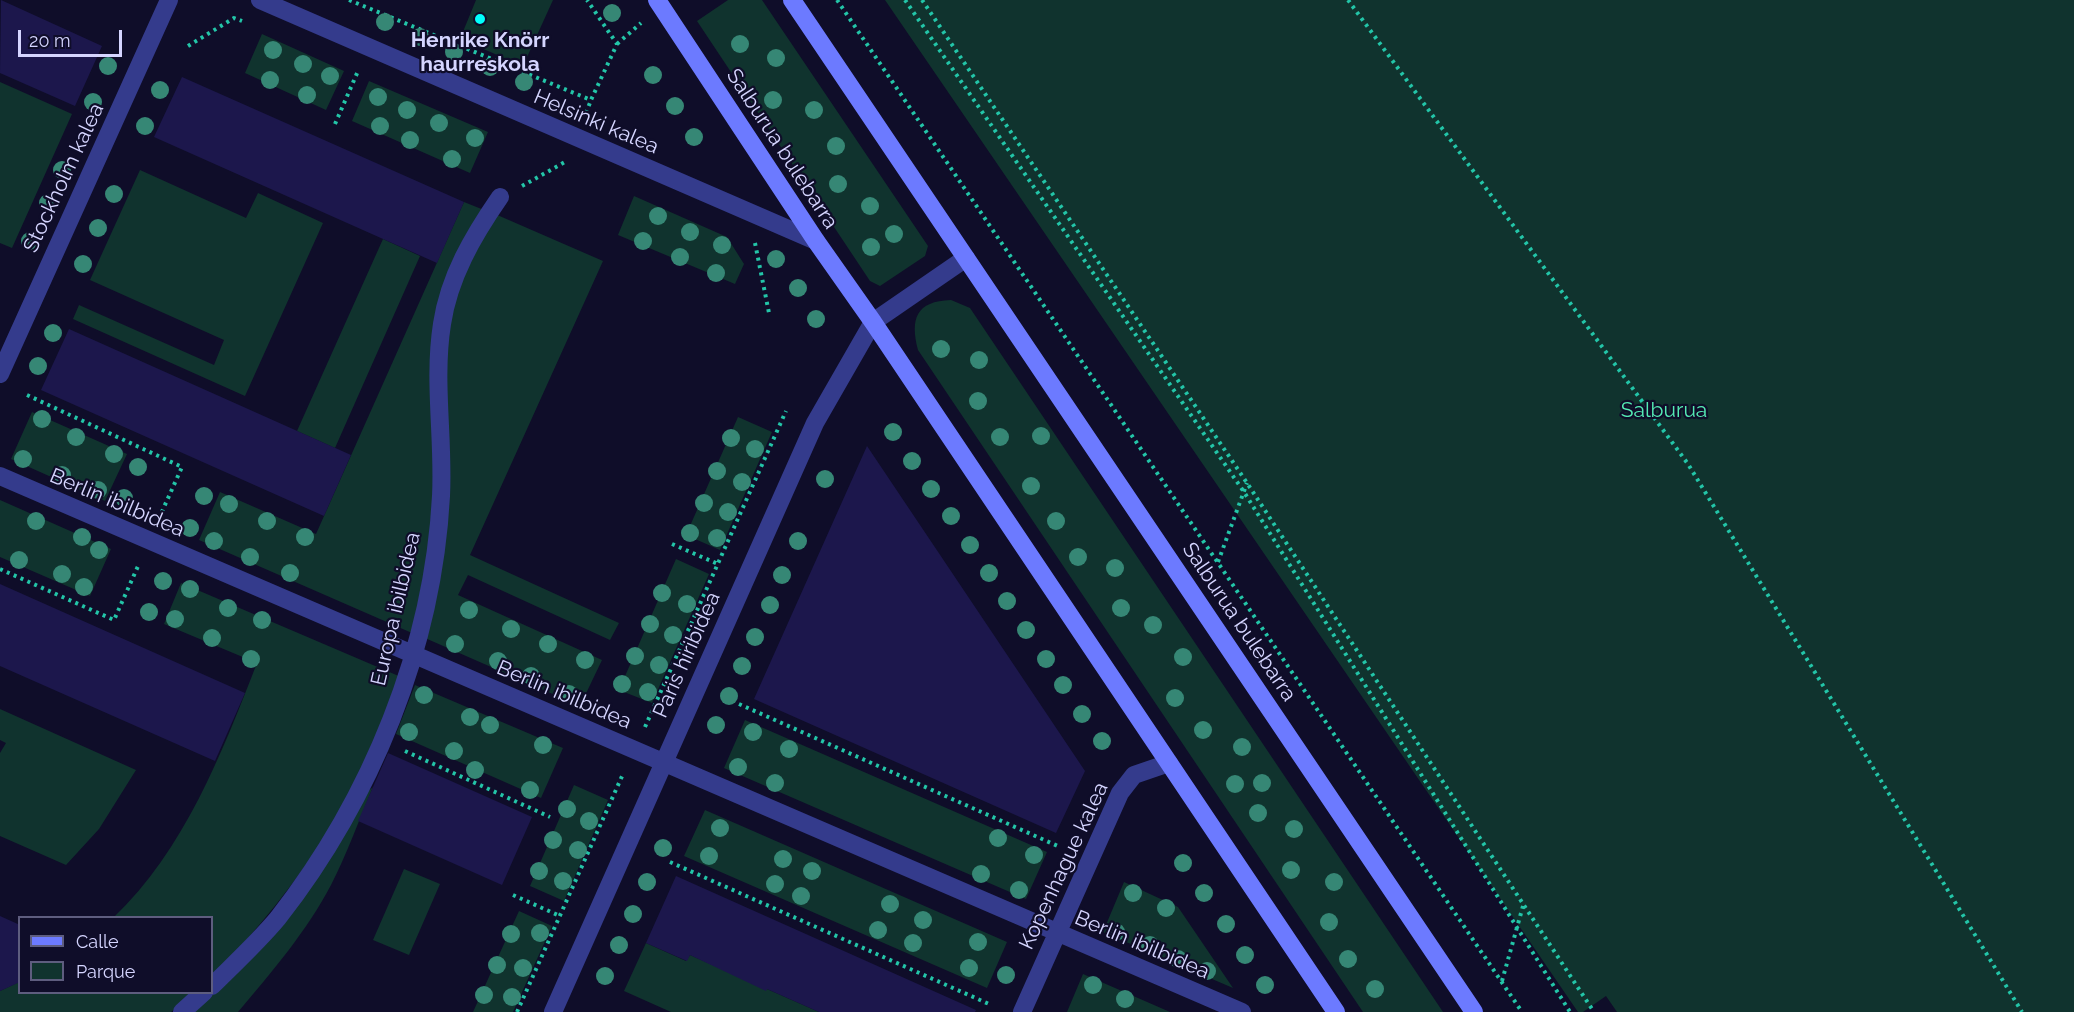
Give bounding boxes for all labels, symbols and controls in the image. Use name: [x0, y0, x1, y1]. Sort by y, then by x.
marker: Henrike Knörr haurreskola: [473, 12, 487, 26]
scale bar: [21, 18, 124, 56]
place label: Henrike Knörr haurreskola: [411, 28, 549, 78]
text: 20 m: [29, 30, 71, 51]
street label: Salburua bulebarra: [721, 64, 843, 234]
street label: Helsinki kalea: [530, 84, 662, 160]
street label: Stockholm kalea: [18, 99, 110, 257]
park label: Salburua: [1621, 398, 1707, 424]
street label: Berlin ibilbidea: [46, 463, 188, 543]
street label: Europa ibilbidea: [366, 530, 426, 688]
street label: Salburua bulebarra: [1177, 538, 1301, 706]
street label: Paris hiribidea: [648, 588, 726, 722]
street label: Berlin ibilbidea: [493, 655, 635, 735]
street label: Kopenhague kalea: [1014, 778, 1114, 954]
street label: Berlin ibilbidea: [1071, 905, 1213, 985]
legend: [18, 916, 213, 994]
text: Calle: [76, 931, 119, 952]
text: Parque: [76, 961, 135, 982]

